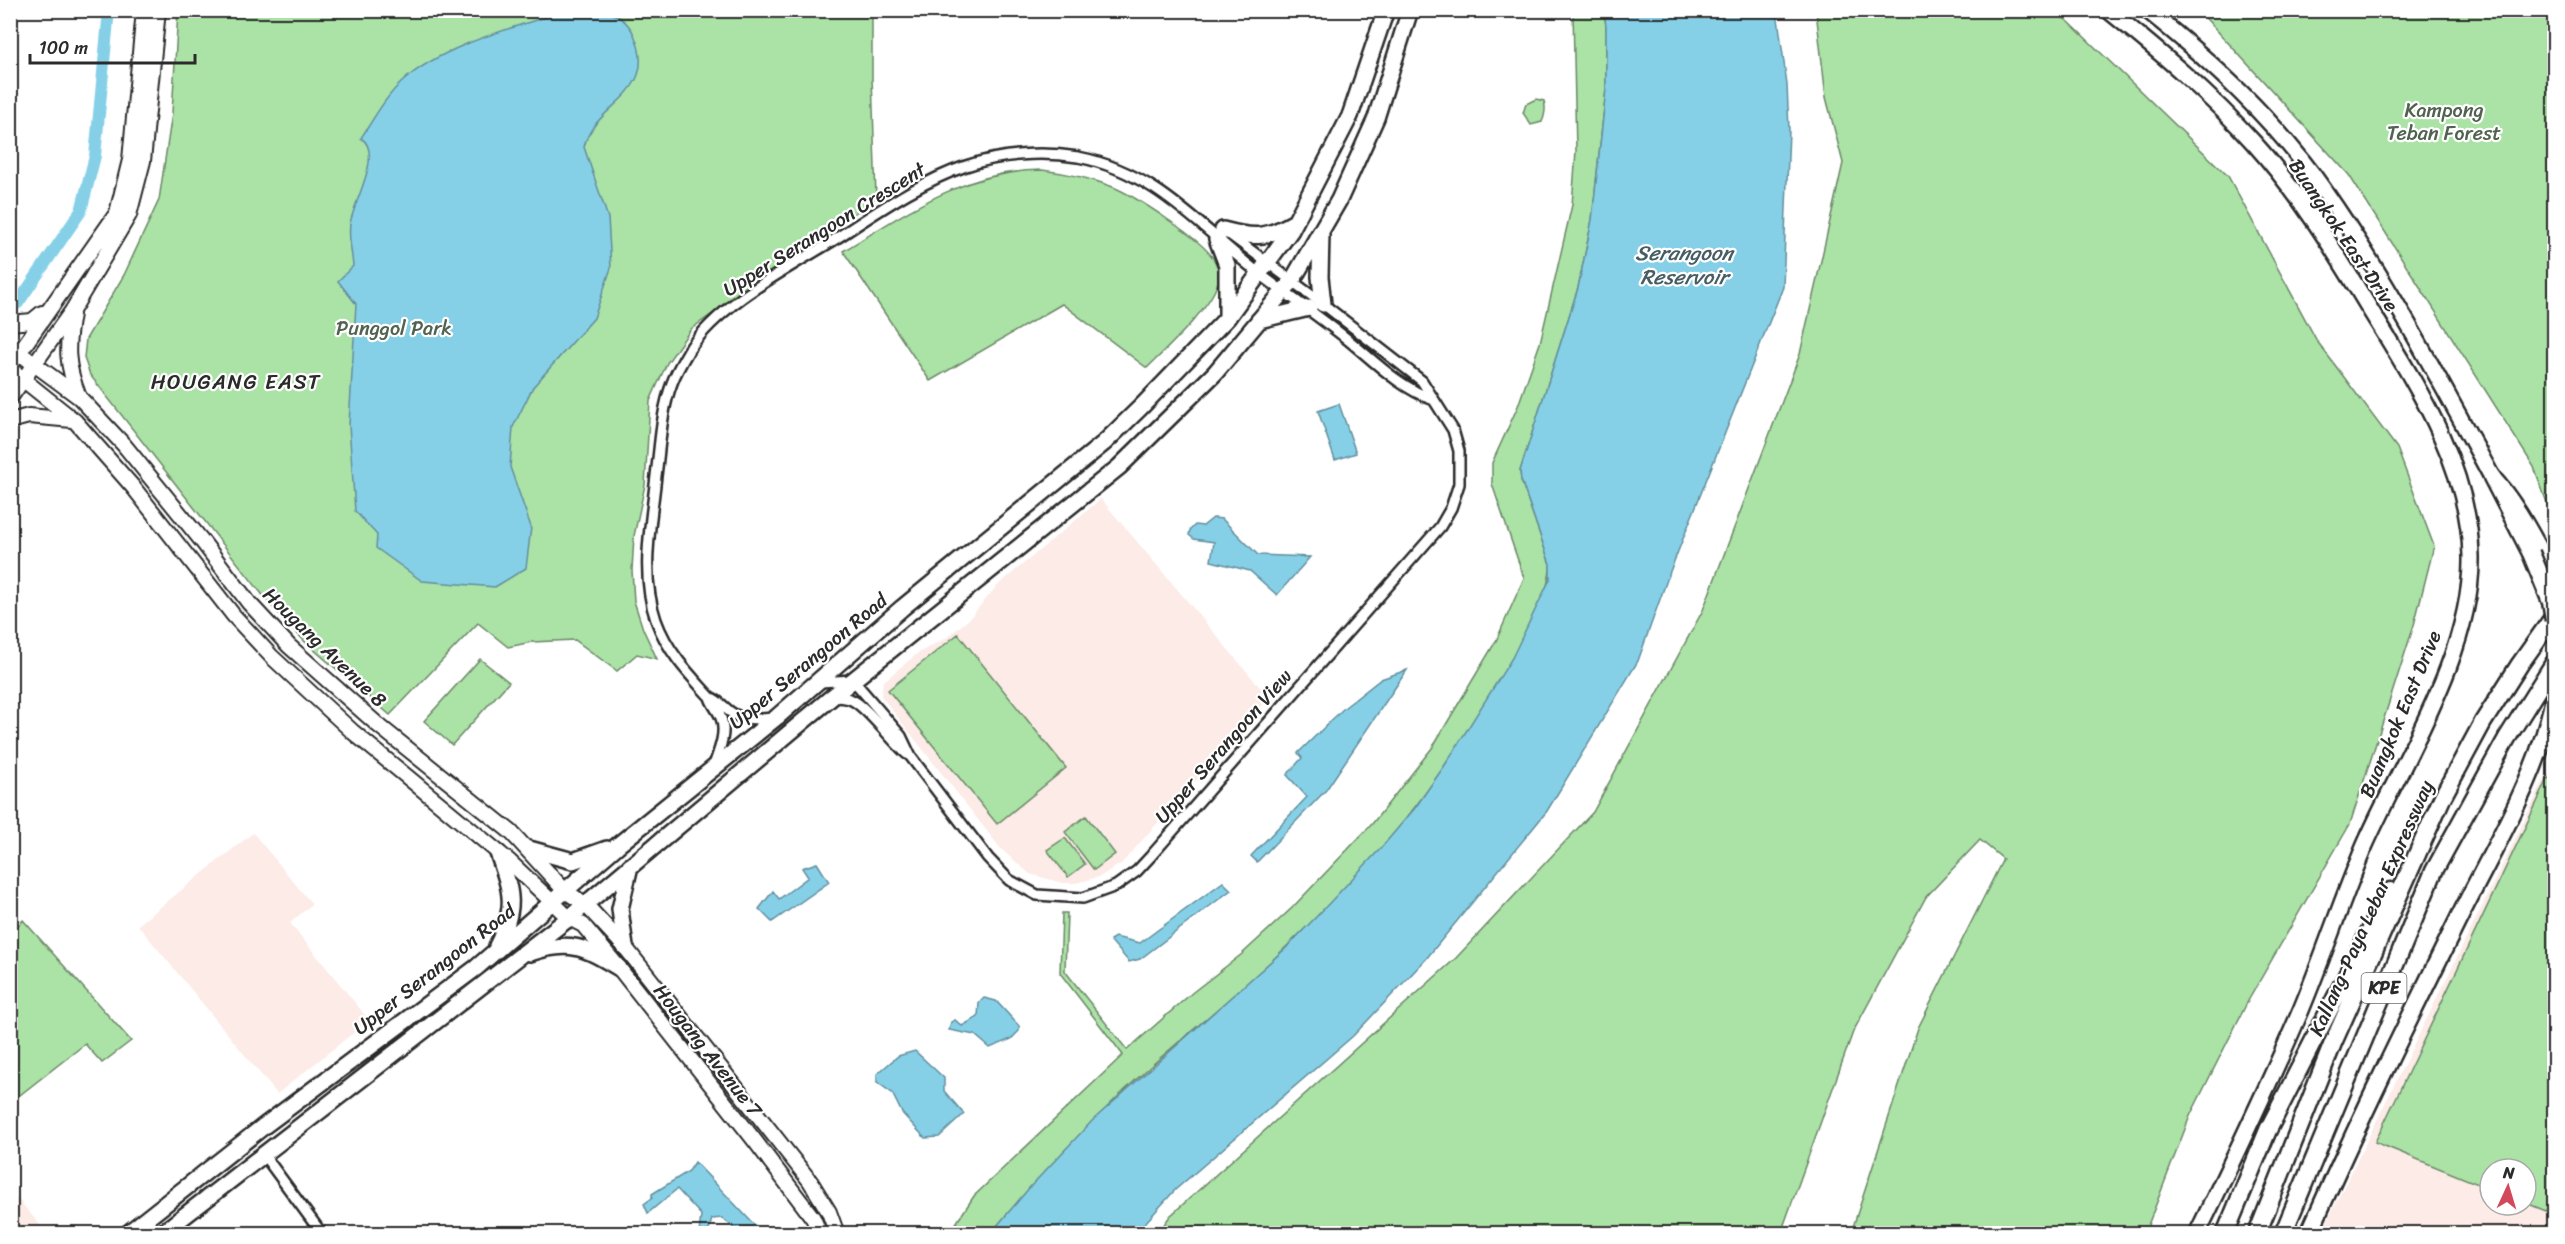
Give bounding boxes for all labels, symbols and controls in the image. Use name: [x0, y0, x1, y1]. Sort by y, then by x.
scale bar: [30, 27, 195, 65]
text: 100 m: [39, 32, 88, 64]
park label: Kampong Teban Forest: [2387, 93, 2501, 151]
street label: Buangkok East Drive: [2279, 151, 2408, 319]
street label: Upper Serangoon Crescent: [716, 152, 934, 306]
water label: Serangoon Reservoir: [1635, 234, 1735, 296]
park label: Punggol Park: [336, 311, 452, 346]
district label: HOUGANG EAST: [151, 363, 321, 401]
street label: Hougang Avenue 8: [254, 578, 395, 716]
street label: Upper Serangoon Road: [721, 583, 897, 739]
street label: Buangkok East Drive: [2349, 625, 2452, 803]
street label: Upper Serangoon View: [1146, 661, 1301, 832]
street label: Kallang-Paya Lebar Expressway: [2299, 774, 2444, 1042]
street label: Upper Serangoon Road: [345, 893, 525, 1044]
road number: KPE: [2362, 973, 2406, 1003]
street label: Hougang Avenue 7: [644, 976, 772, 1126]
north arrow: [2478, 1157, 2538, 1217]
text: N: [2501, 1158, 2516, 1187]

